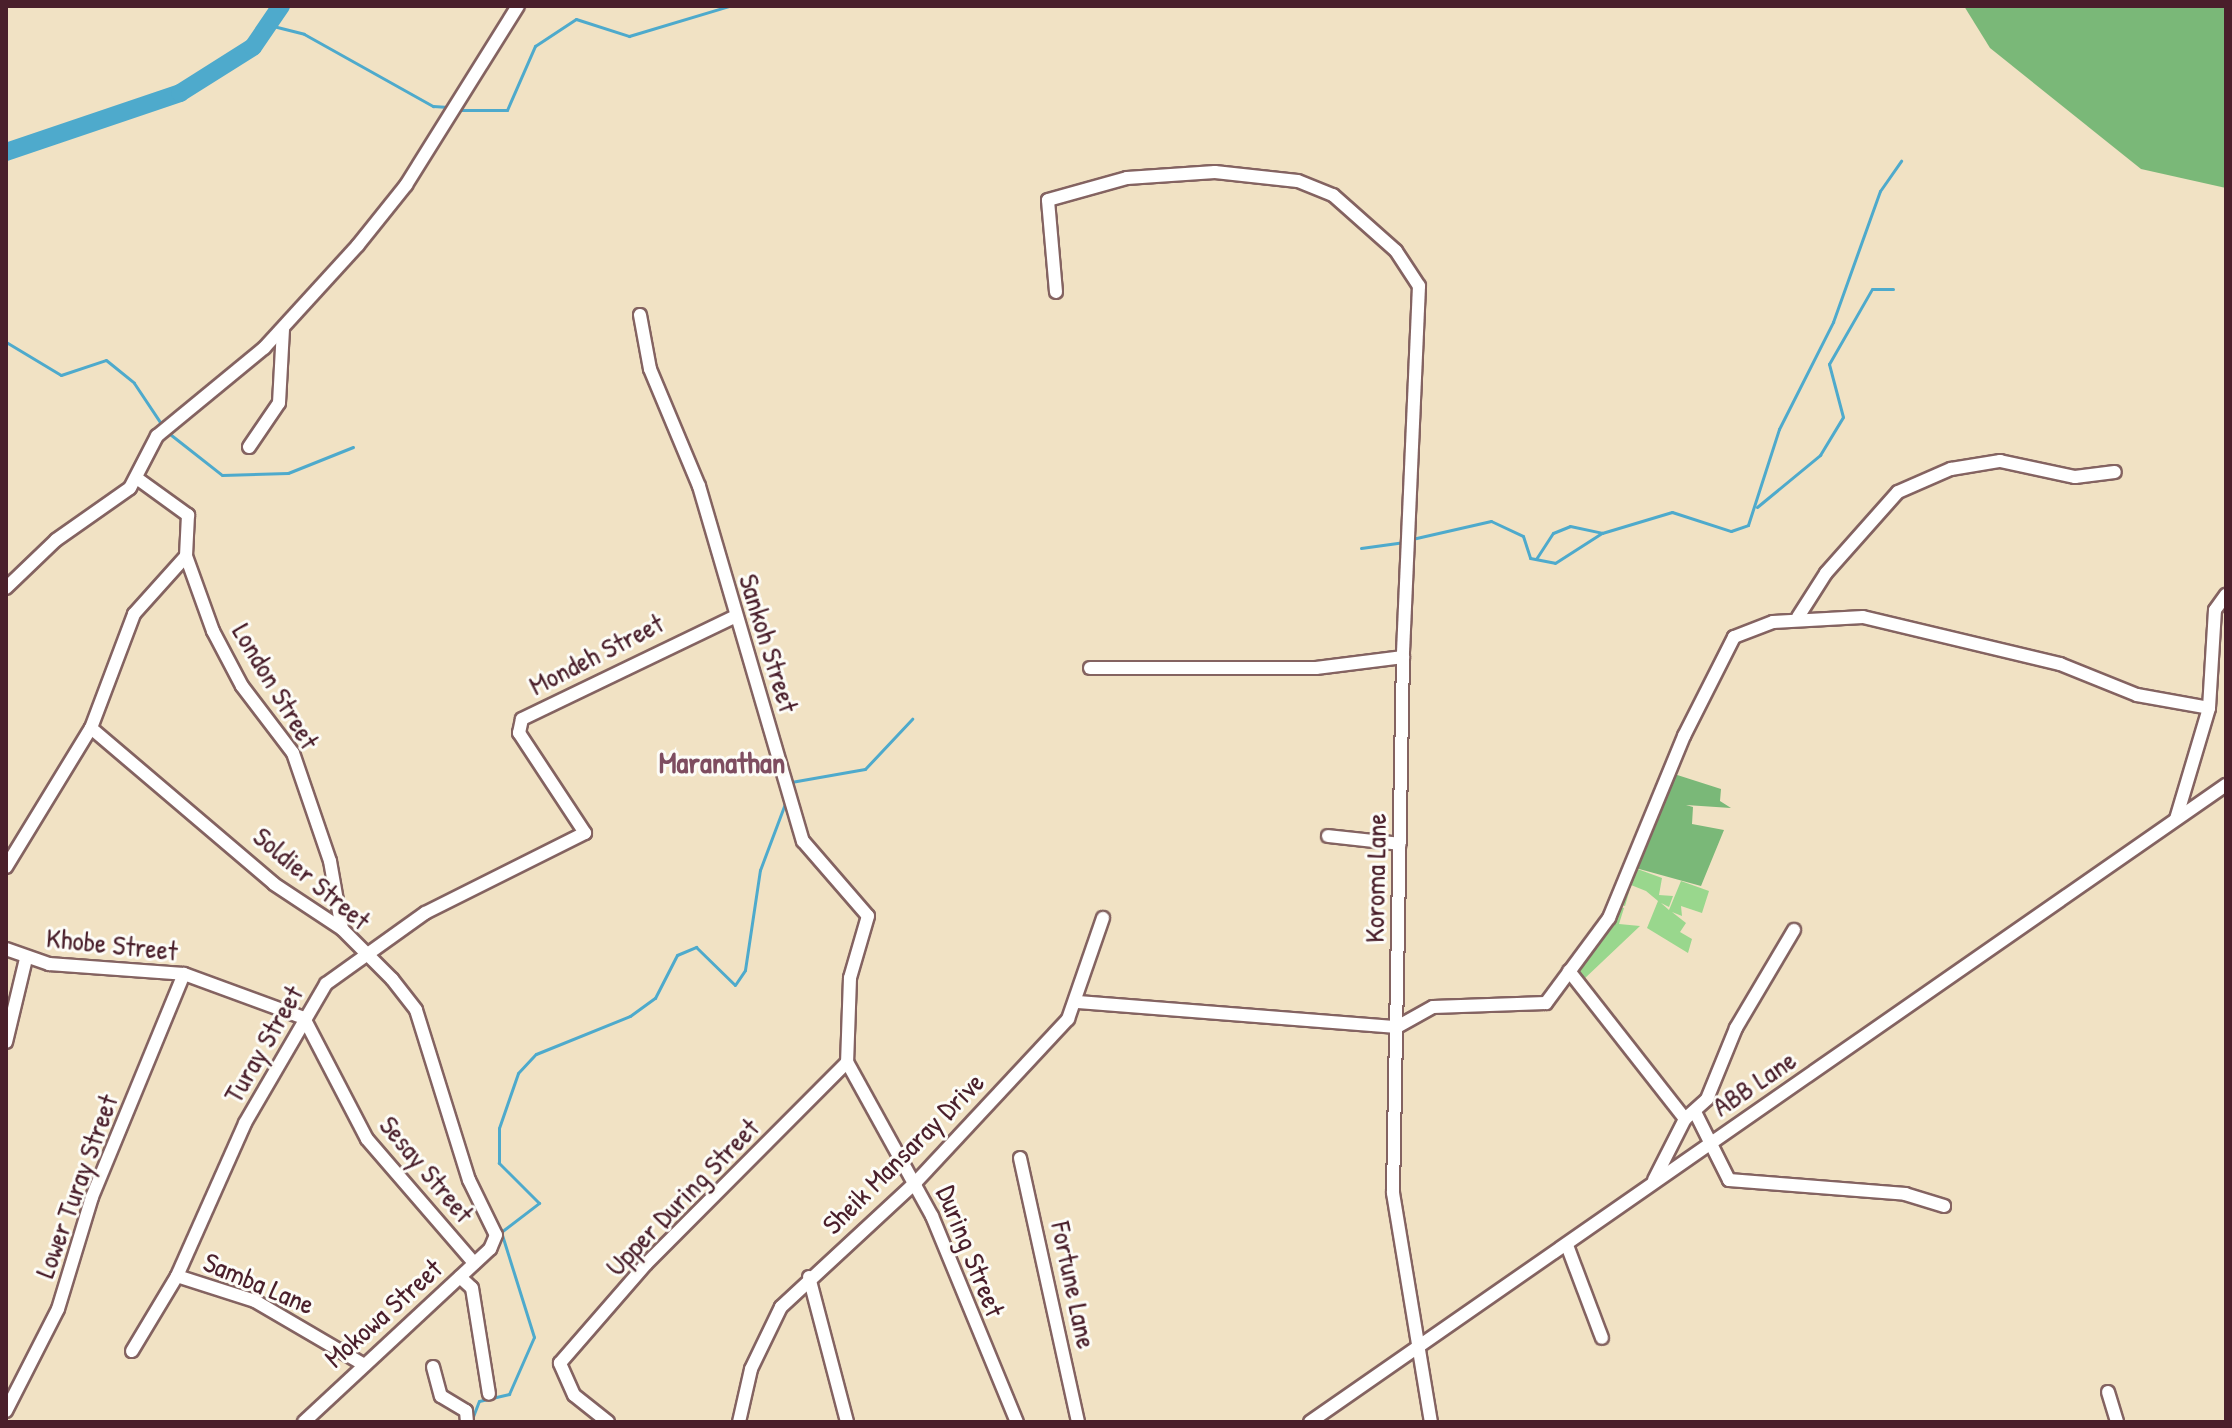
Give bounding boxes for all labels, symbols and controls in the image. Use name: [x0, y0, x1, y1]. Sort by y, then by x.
street label: Sankoh Street: [732, 570, 806, 716]
street label: Mondeh Street: [523, 606, 669, 702]
street label: London Street: [225, 617, 327, 755]
district label: Maranathan: [659, 744, 785, 780]
street label: Koroma Lane: [1357, 813, 1393, 943]
street label: Soldier Street: [247, 819, 377, 937]
street label: Khobe Street: [45, 920, 179, 968]
street label: Turay Street: [216, 980, 310, 1108]
street label: ABB Lane: [1706, 1043, 1802, 1123]
street label: Sheik Mansaray Drive: [815, 1065, 991, 1241]
street label: Lower Turay Street: [27, 1090, 125, 1282]
street label: Sesay Street: [373, 1109, 481, 1229]
street label: Upper During Street: [598, 1111, 766, 1283]
street label: During Street: [930, 1181, 1012, 1321]
street label: Fortune Lane: [1044, 1219, 1104, 1351]
street label: Samba Lane: [199, 1245, 319, 1321]
street label: Mokowa Street: [317, 1252, 449, 1374]

